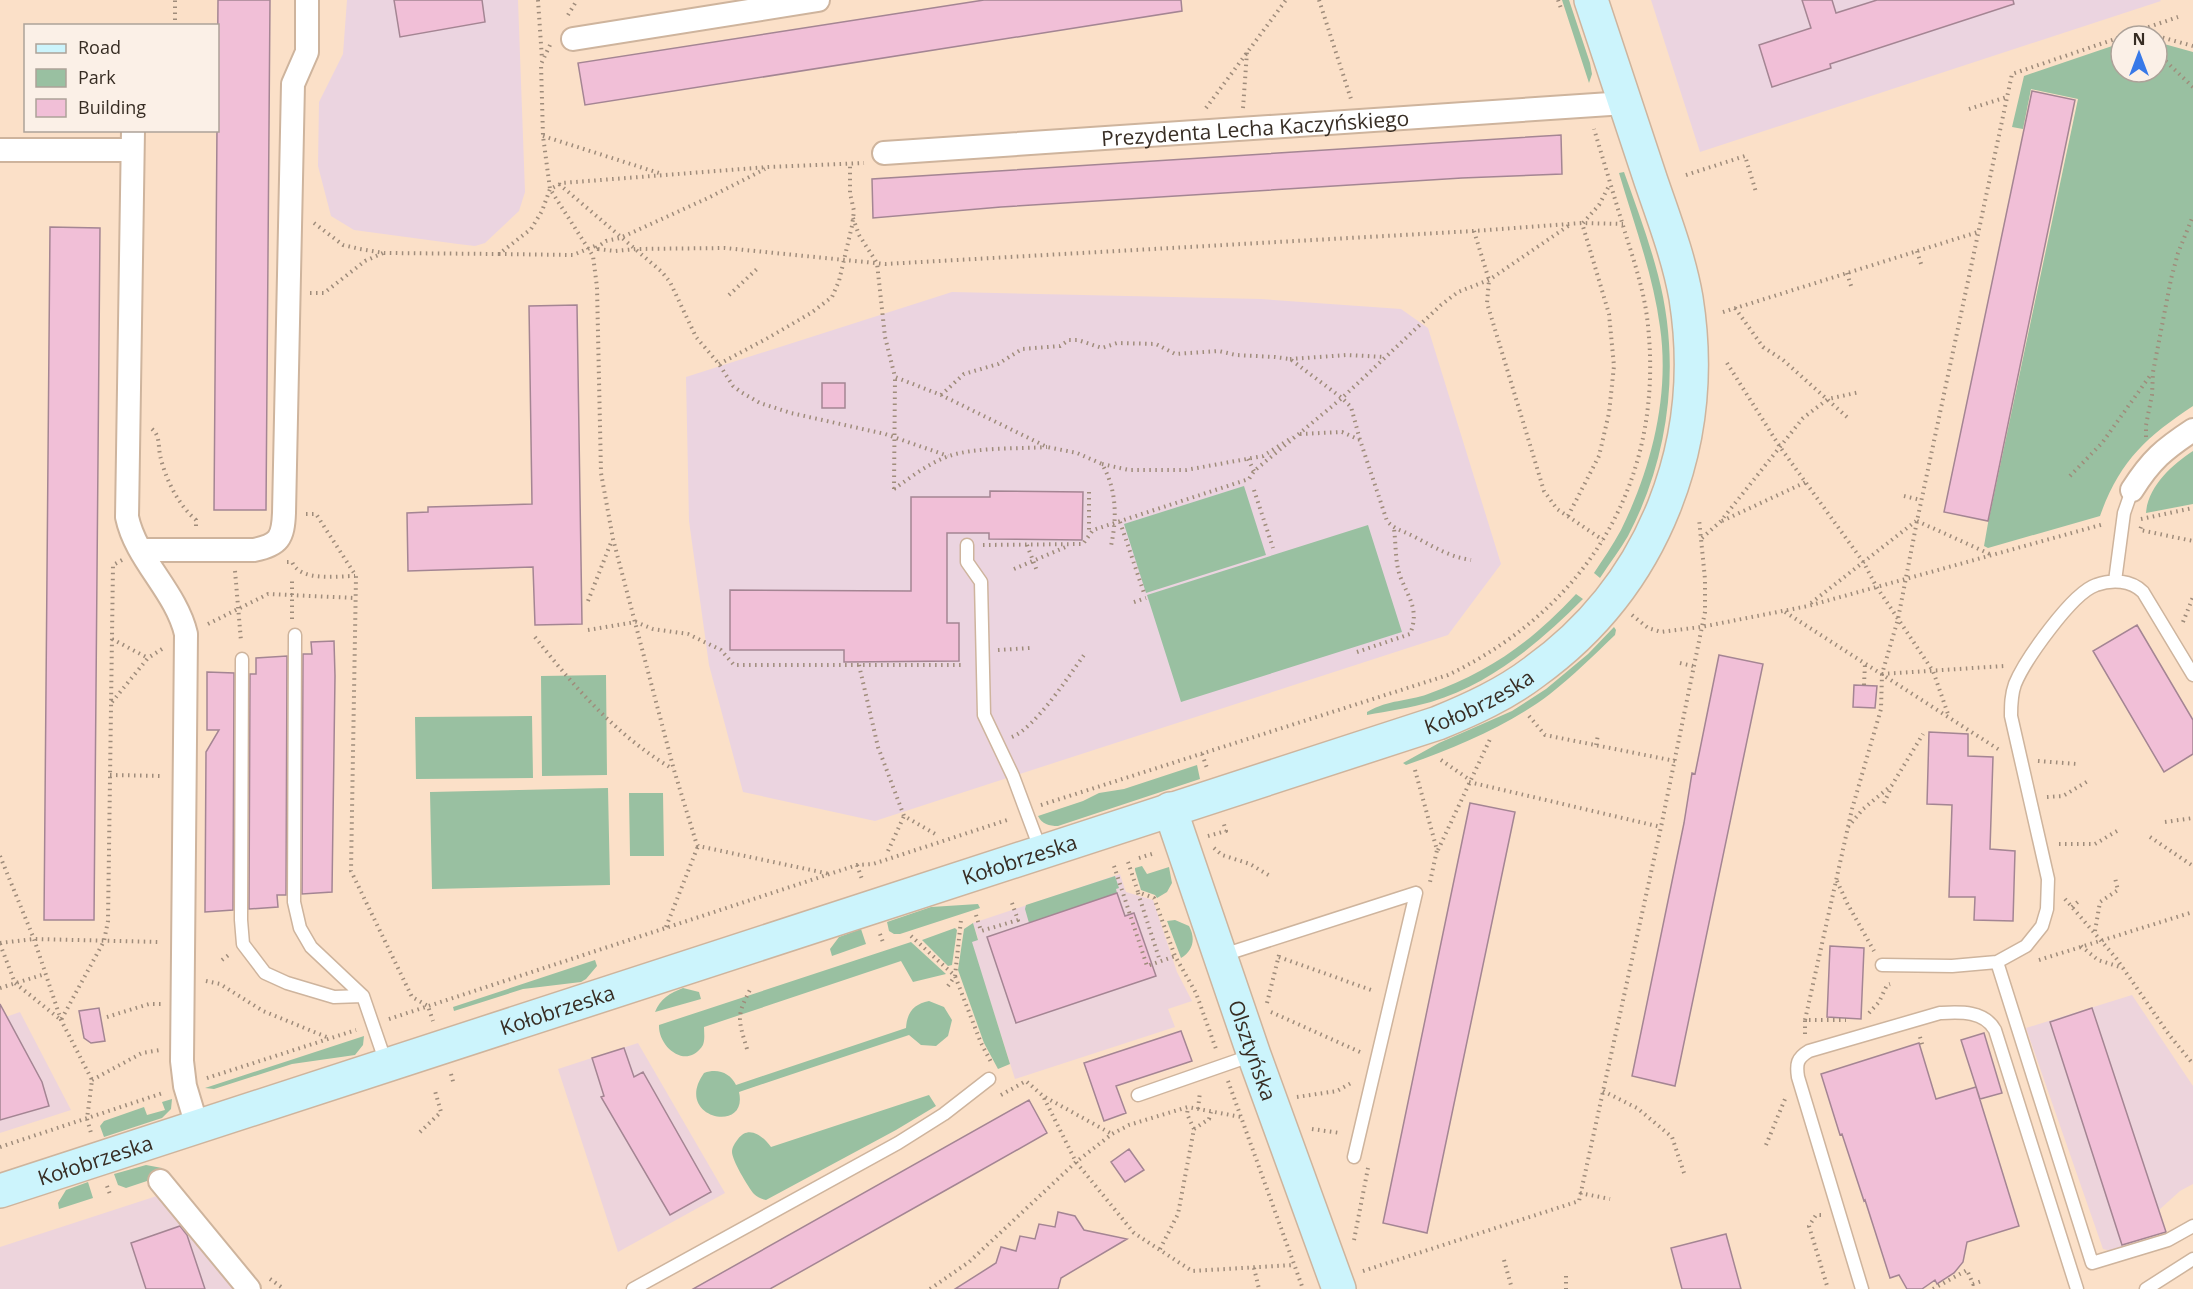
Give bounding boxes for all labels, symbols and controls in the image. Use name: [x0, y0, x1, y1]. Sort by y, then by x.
legend: [24, 24, 219, 132]
north arrow: [2109, 24, 2169, 84]
text: N: [2132, 28, 2146, 50]
text: Road: [78, 35, 121, 59]
text: Park: [78, 65, 116, 89]
text: Building: [78, 95, 146, 119]
street label: Prezydenta Lecha Kaczyńskiego: [1100, 104, 1410, 152]
street label: Kołobrzeska: [1420, 663, 1539, 741]
street label: Kołobrzeska: [958, 827, 1080, 891]
street label: Kołobrzeska: [496, 978, 618, 1041]
street label: Olsztyńska: [1222, 996, 1283, 1105]
street label: Kołobrzeska: [34, 1128, 156, 1192]

